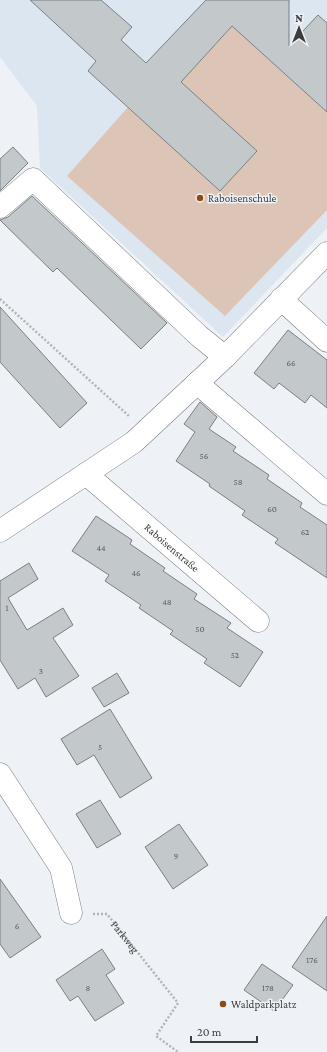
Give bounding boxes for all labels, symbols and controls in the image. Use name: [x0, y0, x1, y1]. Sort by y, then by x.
north arrow: [279, 8, 319, 48]
text: N: [295, 12, 303, 24]
place label: Raboisenschule: [208, 192, 277, 204]
marker: Raboisenschule: [195, 193, 205, 203]
house number: 66: [286, 358, 296, 368]
house number: 56: [200, 451, 209, 461]
house number: 58: [233, 477, 243, 487]
house number: 60: [267, 504, 277, 514]
street label: Raboisenstraße: [142, 521, 202, 574]
house number: 62: [301, 527, 309, 537]
house number: 44: [96, 543, 106, 553]
house number: 46: [131, 568, 141, 578]
house number: 48: [162, 597, 172, 607]
house number: 1: [6, 603, 9, 613]
house number: 50: [195, 624, 205, 634]
house number: 52: [231, 650, 239, 660]
house number: 3: [39, 666, 43, 676]
house number: 5: [98, 742, 102, 752]
house number: 9: [174, 851, 179, 861]
street label: Parkweg: [109, 918, 142, 956]
house number: 6: [15, 921, 20, 931]
house number: 176: [306, 955, 318, 965]
house number: 8: [86, 983, 91, 993]
house number: 178: [262, 983, 274, 993]
place label: Waldparkplatz: [231, 998, 297, 1011]
marker: Waldparkplatz: [218, 999, 228, 1009]
scale bar: [191, 1018, 257, 1044]
text: 20 m: [197, 1025, 222, 1039]

